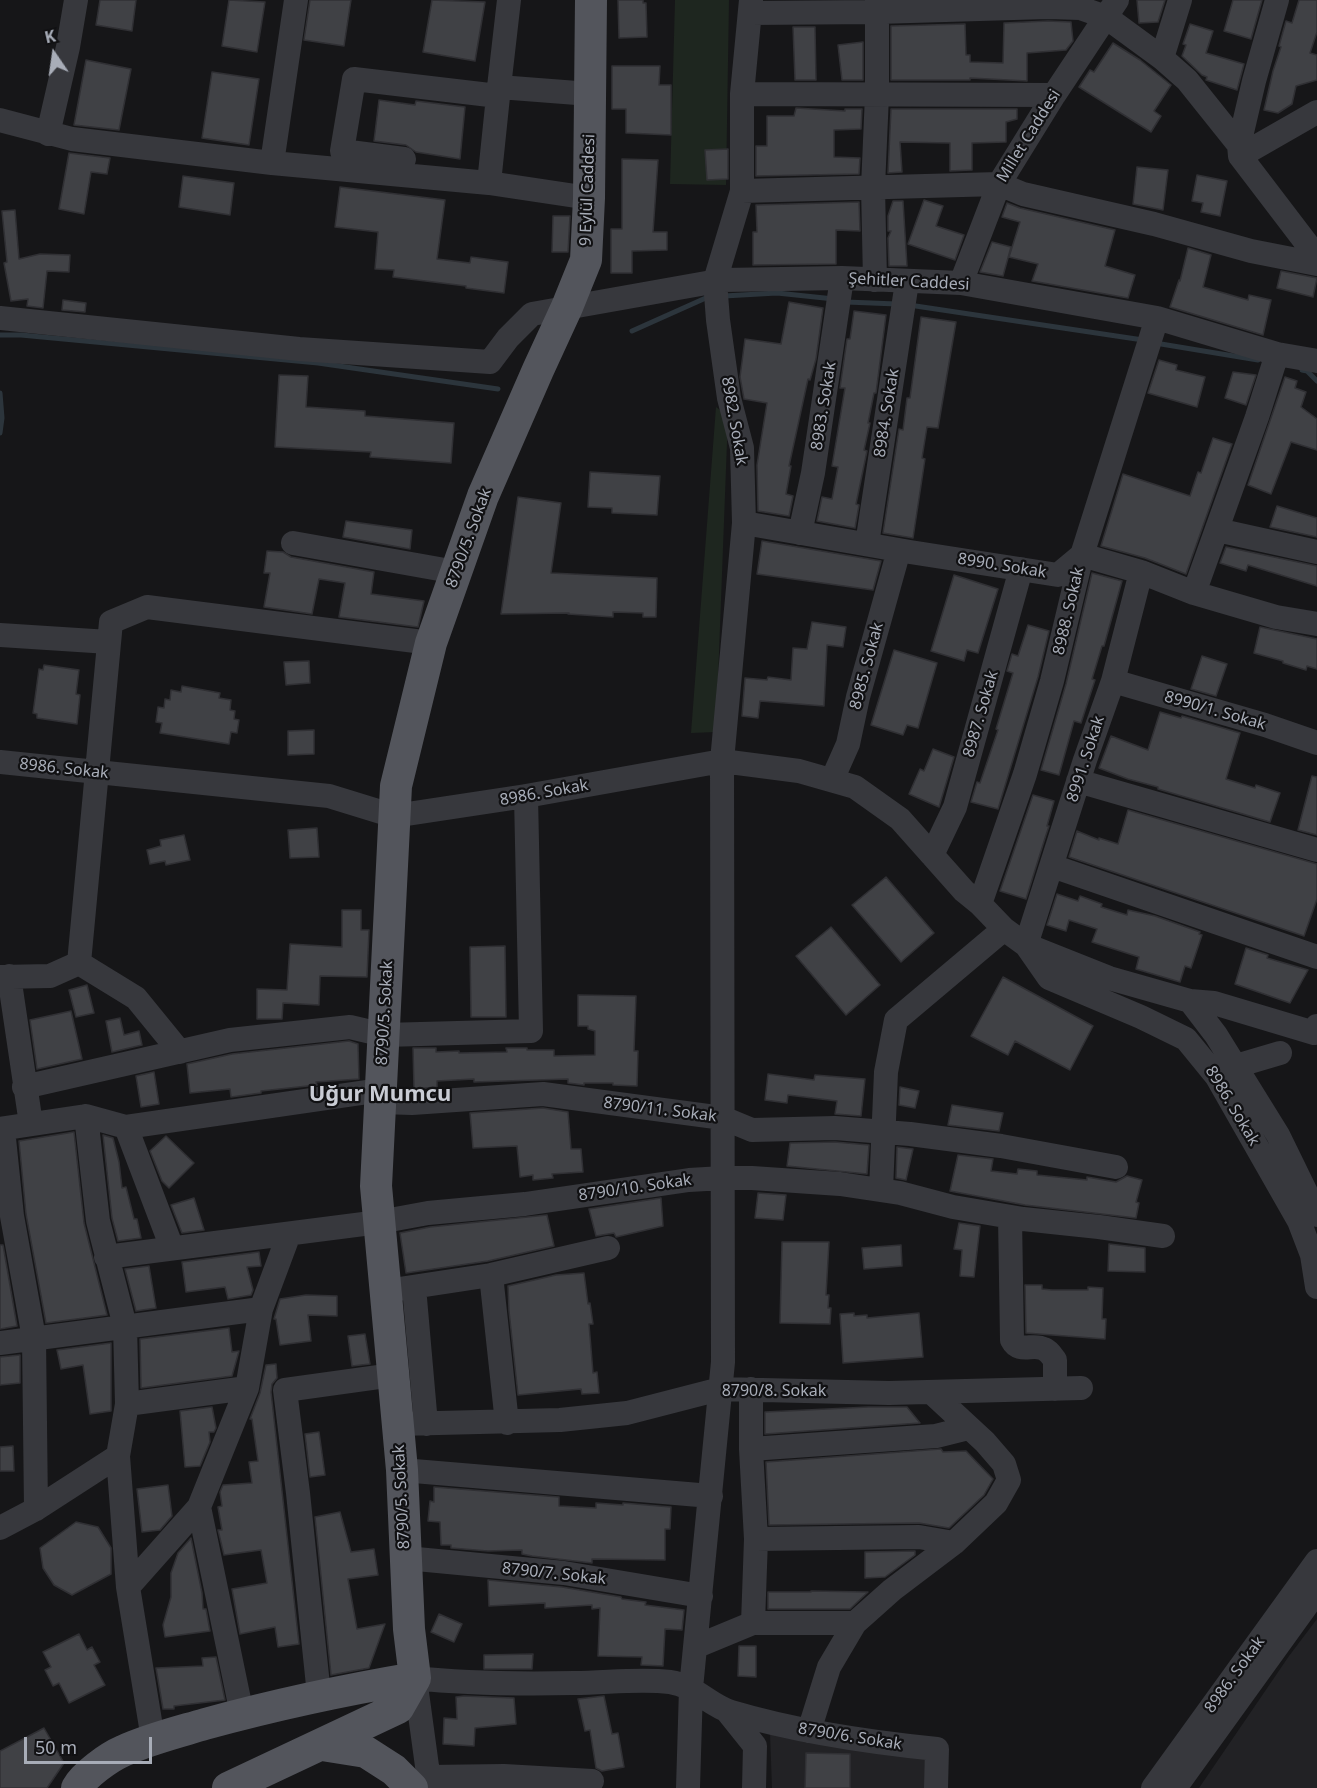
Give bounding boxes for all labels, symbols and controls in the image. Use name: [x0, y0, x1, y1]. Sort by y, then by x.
north arrow: [24, 24, 84, 84]
text: K: [42, 25, 58, 48]
street label: Millet Caddesi: [993, 86, 1065, 186]
street label: 9 Eylül Caddesi: [576, 134, 600, 246]
street label: Şehitler Caddesi: [848, 269, 970, 295]
street label: 8983. Sokak: [808, 360, 840, 452]
street label: 8984. Sokak: [871, 367, 903, 459]
street label: 8982. Sokak: [717, 375, 751, 467]
street label: 8790/5. Sokak: [442, 486, 496, 590]
street label: 8990. Sokak: [956, 550, 1048, 582]
street label: 8988. Sokak: [1050, 565, 1088, 657]
street label: 8985. Sokak: [846, 620, 888, 712]
street label: 8987. Sokak: [959, 668, 1003, 760]
street label: 8990/1. Sokak: [1162, 687, 1268, 735]
street label: 8991. Sokak: [1063, 713, 1109, 805]
street label: 8986. Sokak: [18, 755, 110, 783]
street label: 8986. Sokak: [498, 776, 590, 810]
street label: 8790/5. Sokak: [373, 960, 397, 1066]
street label: 8986. Sokak: [1201, 1063, 1263, 1149]
district label: Uğur Mumcu: [309, 1082, 451, 1108]
street label: 8790/11. Sokak: [602, 1094, 718, 1126]
street label: 8790/10. Sokak: [577, 1171, 693, 1205]
street label: 8790/8. Sokak: [722, 1381, 826, 1401]
street label: 8790/5. Sokak: [390, 1444, 414, 1550]
street label: 8790/7. Sokak: [501, 1559, 607, 1589]
street label: 8986. Sokak: [1201, 1633, 1269, 1717]
street label: 8790/6. Sokak: [797, 1719, 903, 1755]
scale bar: [27, 1725, 154, 1763]
text: 50 m: [35, 1735, 77, 1759]

